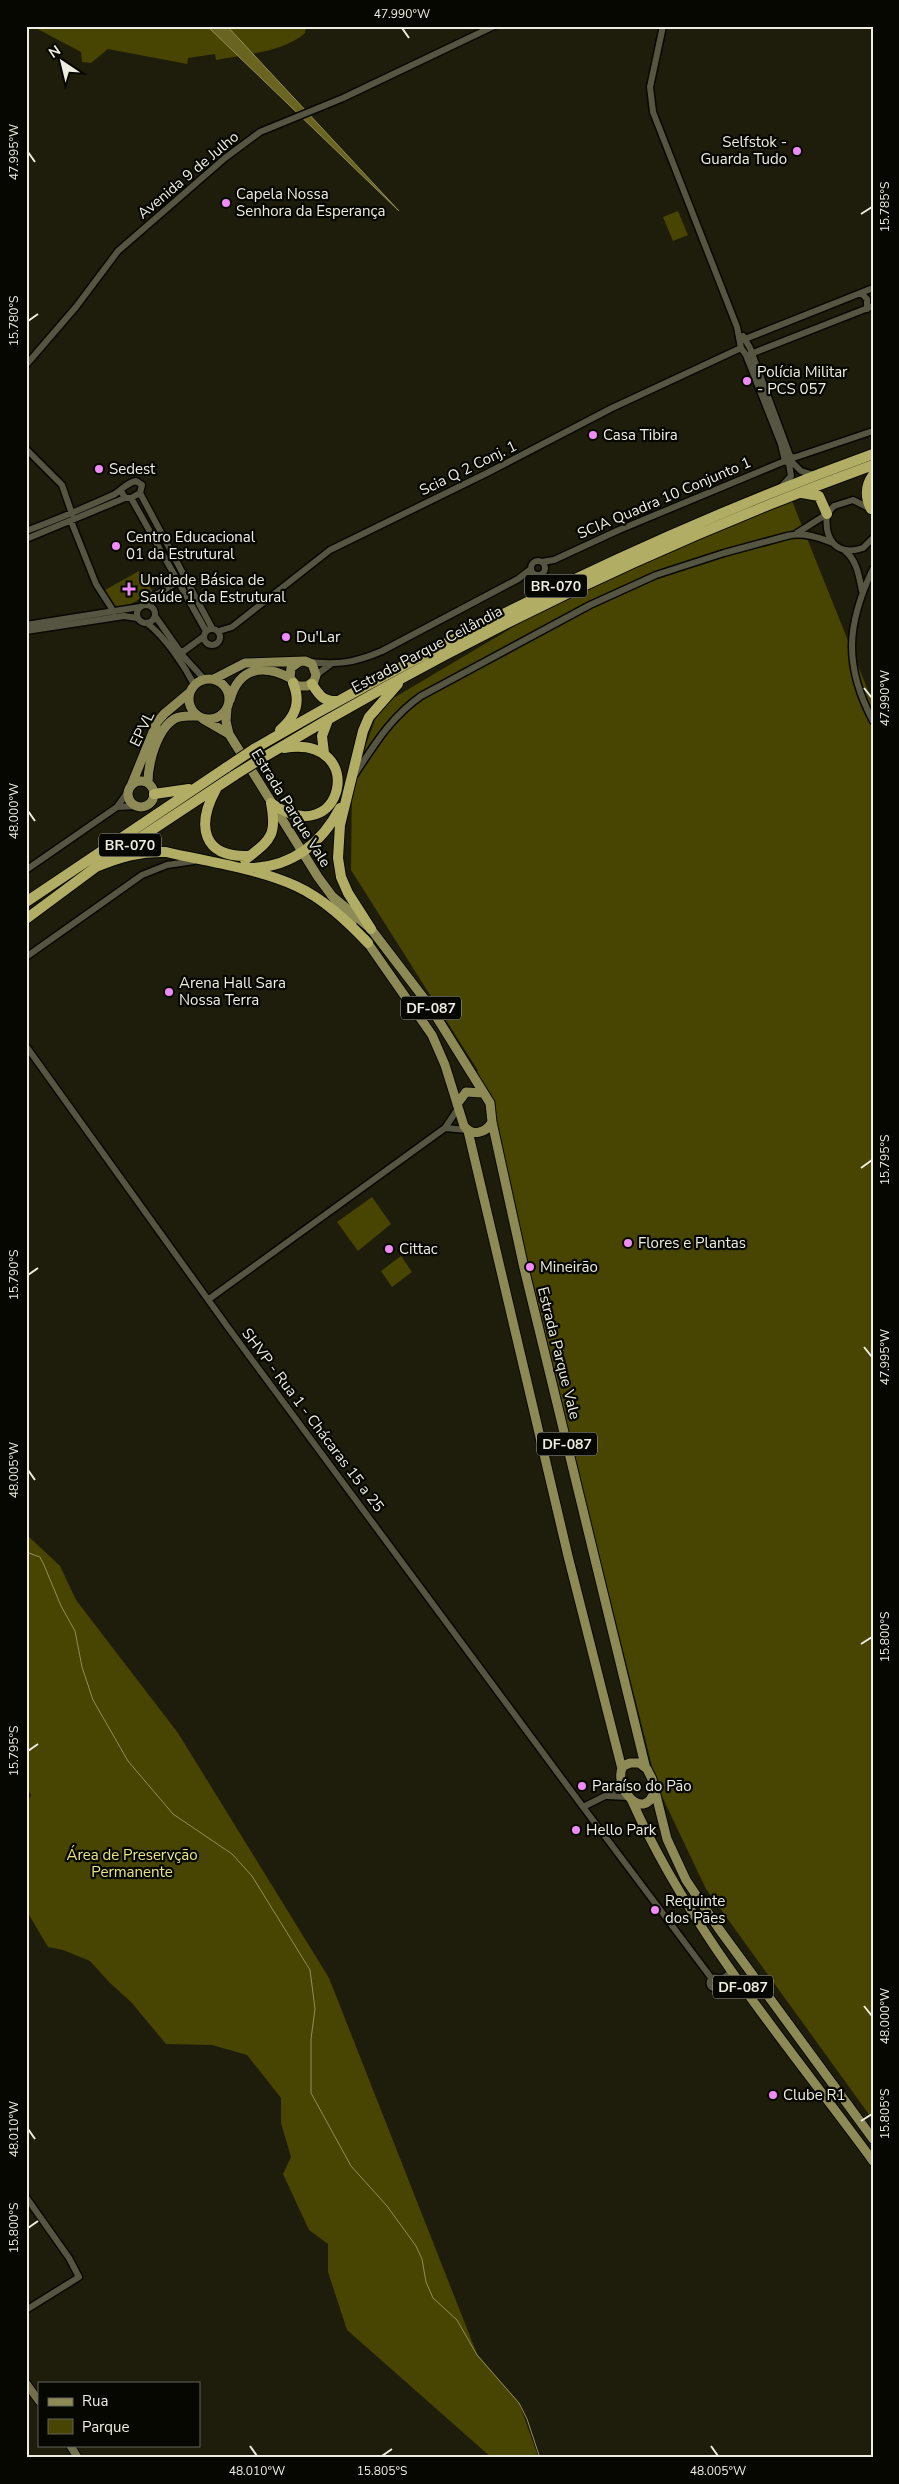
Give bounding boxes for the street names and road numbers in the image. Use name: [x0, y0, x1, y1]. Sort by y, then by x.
street label: Avenida 9 de Julho: [133, 127, 243, 223]
street label: Scia Q 2 Conj. 1: [416, 436, 520, 500]
street label: SCIA Quadra 10 Conjunto 1: [574, 452, 754, 544]
road number: BR-070: [525, 574, 587, 598]
street label: Estrada Parque Ceilândia: [348, 601, 506, 697]
street label: EPVL: [125, 708, 159, 750]
street label: Estrada Parque Vale: [246, 745, 336, 871]
road number: BR-070: [99, 834, 161, 856]
road number: DF-087: [401, 996, 461, 1020]
street label: Estrada Parque Vale: [533, 1285, 585, 1421]
street label: SHVP - Rua 1 - Chácaras 15 a 25: [237, 1324, 389, 1516]
road number: DF-087: [537, 1432, 597, 1456]
road number: DF-087: [713, 1975, 773, 1998]

